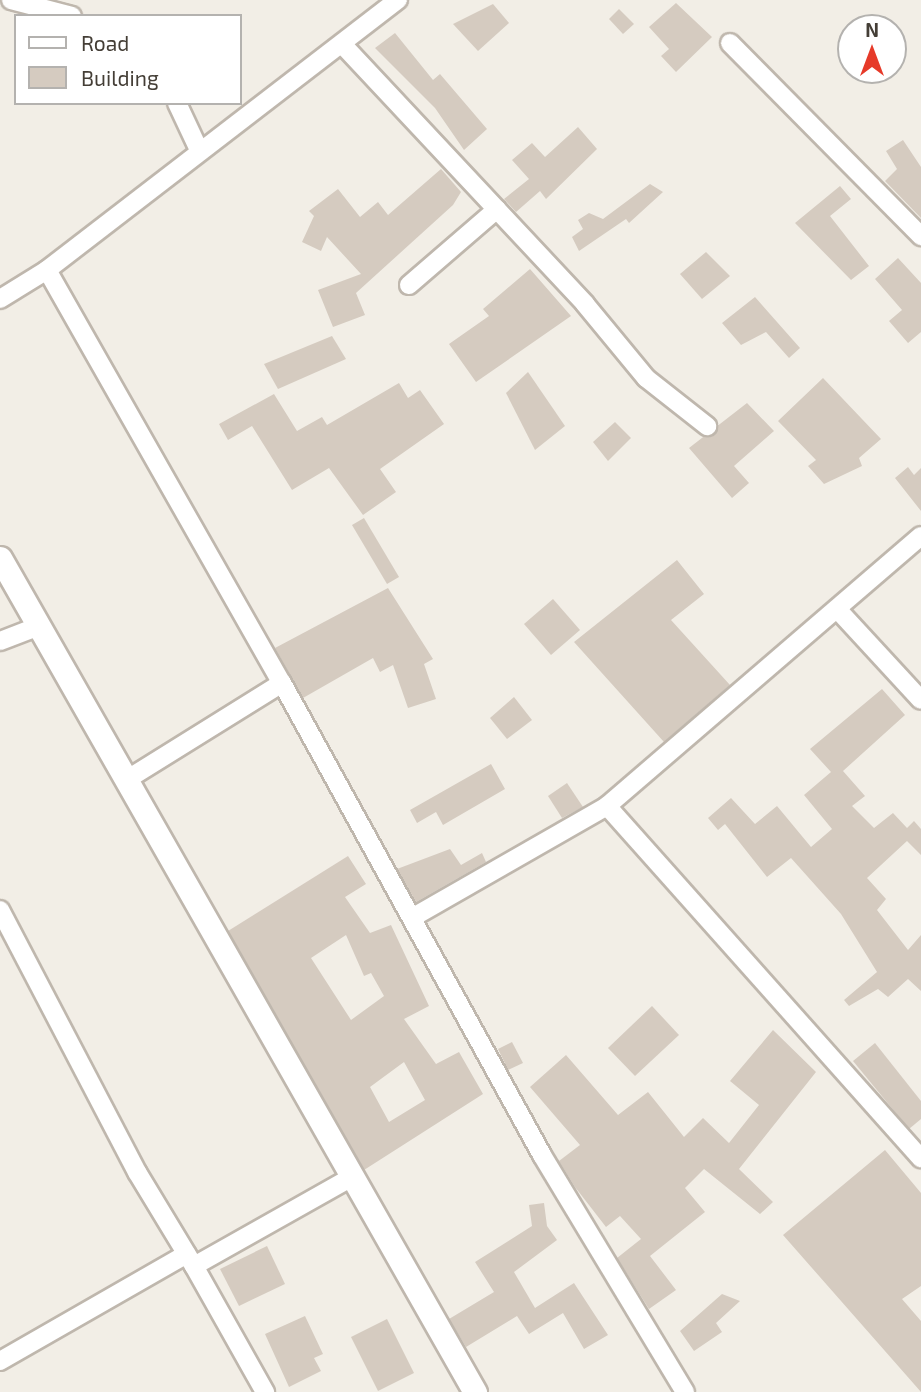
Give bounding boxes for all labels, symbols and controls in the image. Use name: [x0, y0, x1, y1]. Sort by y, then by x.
legend: [14, 14, 242, 105]
north arrow: [837, 14, 907, 84]
text: N: [865, 18, 879, 41]
text: Road: [81, 30, 129, 55]
text: Building: [81, 65, 159, 90]

